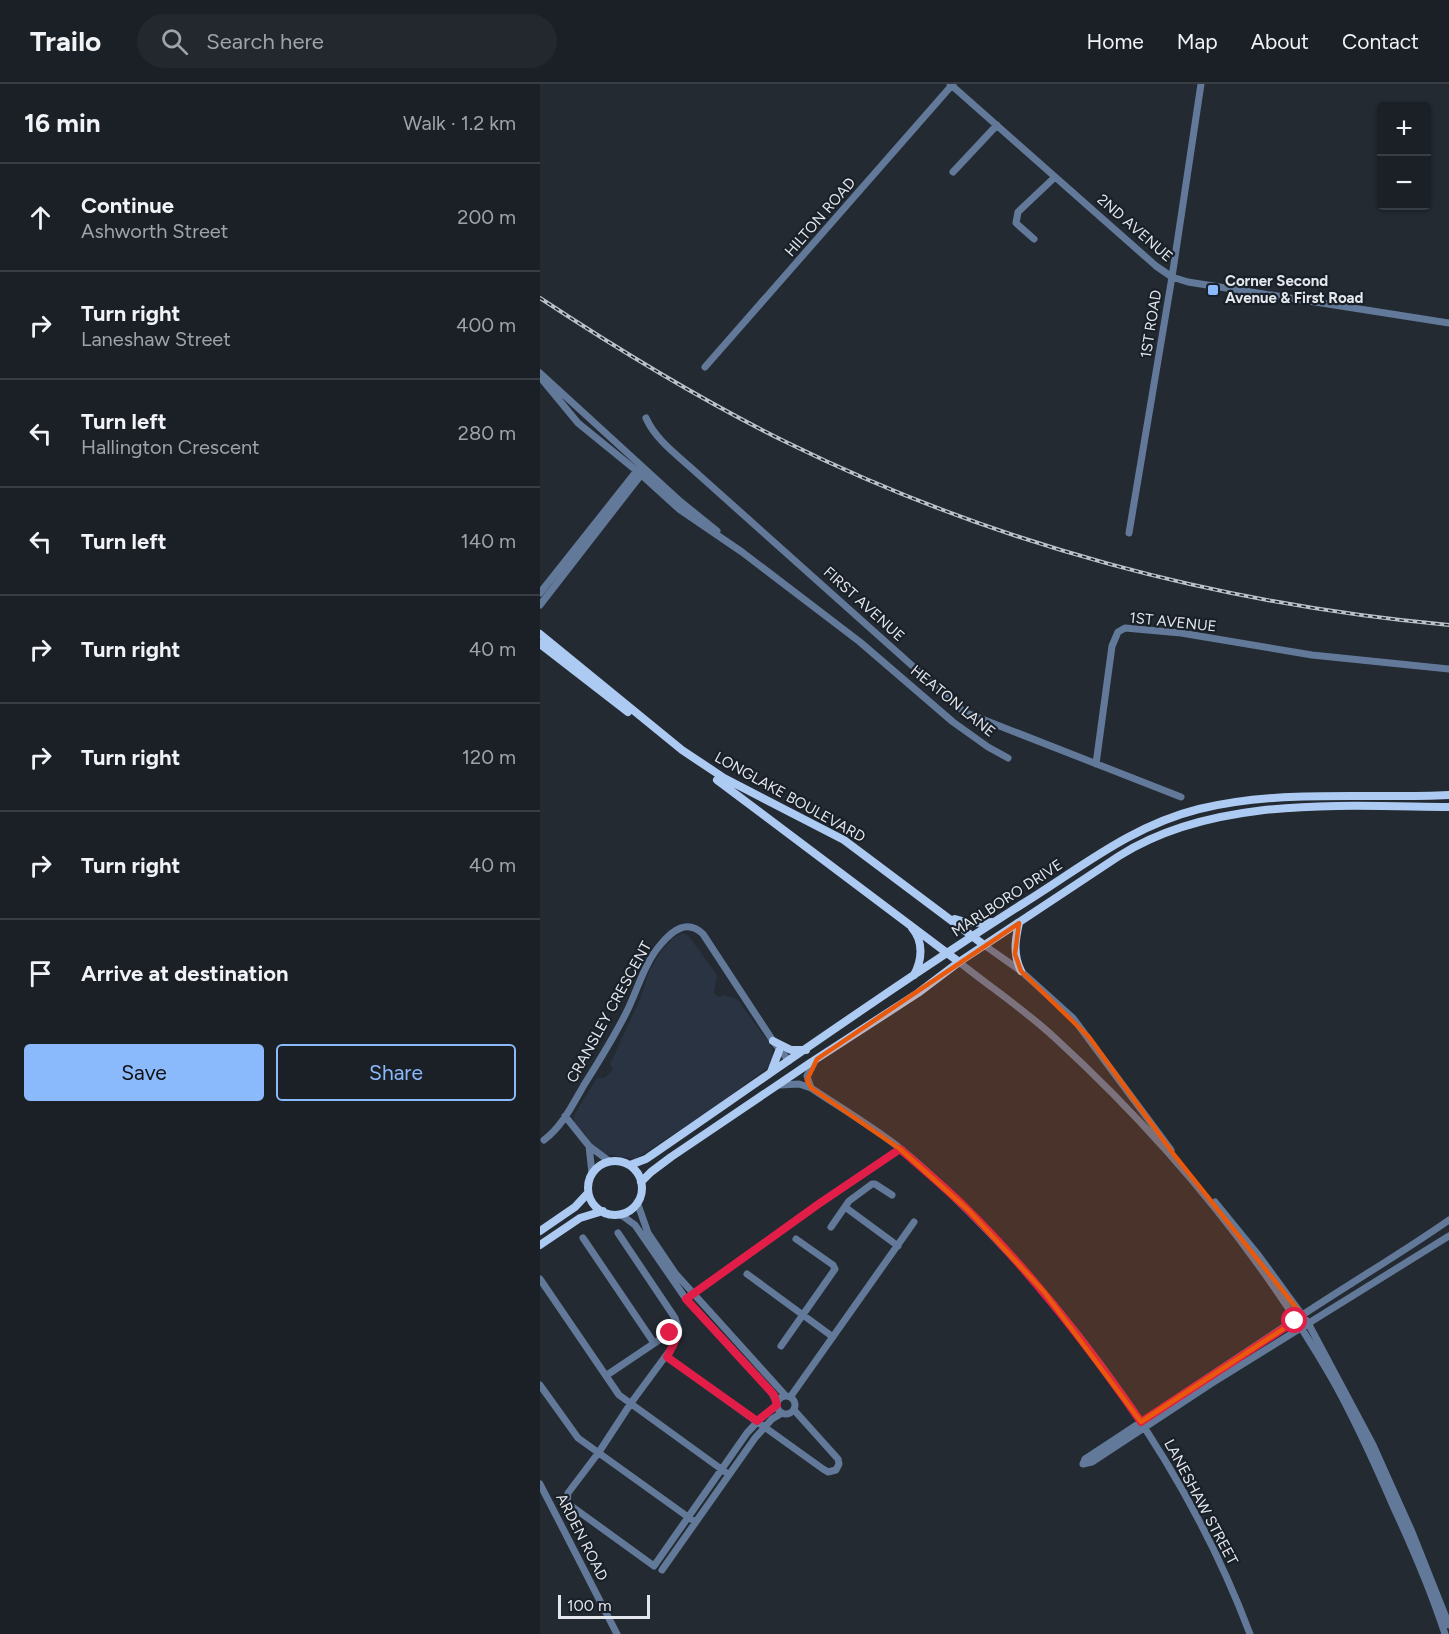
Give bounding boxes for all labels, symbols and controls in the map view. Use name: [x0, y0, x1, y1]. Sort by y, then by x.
search box: [137, 14, 557, 68]
text: Trailo: [30, 24, 101, 58]
icon: search: [158, 25, 191, 58]
text: Search here: [206, 28, 324, 55]
text: Home: [1087, 29, 1144, 54]
text: Map: [1177, 29, 1218, 54]
text: About: [1251, 29, 1309, 54]
text: Contact: [1342, 29, 1419, 54]
map controls: [1377, 102, 1431, 210]
button: +: [1377, 102, 1431, 156]
text: 16 min: [24, 107, 101, 139]
text: Walk · 1.2 km: [403, 111, 516, 135]
button: −: [1377, 156, 1431, 210]
street label: HILTON ROAD: [781, 174, 859, 260]
street label: 2ND AVENUE: [1094, 190, 1176, 266]
text: Continue: [81, 192, 174, 219]
icon: ahead: [24, 201, 57, 234]
text: 200 m: [457, 205, 516, 229]
text: Ashworth Street: [81, 219, 228, 243]
place label: Corner Second Avenue & First Road: [1225, 272, 1364, 307]
marker: Corner Second Avenue & First Road: [1206, 283, 1220, 297]
street label: 1ST ROAD: [1137, 289, 1165, 359]
text: Turn right: [81, 300, 180, 327]
icon: right: [24, 309, 57, 342]
text: 400 m: [456, 313, 516, 337]
text: Laneshaw Street: [81, 327, 231, 351]
text: Turn left: [81, 408, 167, 435]
icon: left: [24, 417, 57, 450]
text: 280 m: [458, 421, 516, 445]
text: Hallington Crescent: [81, 435, 260, 459]
icon: left: [24, 525, 57, 558]
text: Turn left: [81, 528, 167, 555]
text: 140 m: [461, 529, 516, 553]
street label: FIRST AVENUE: [820, 563, 908, 645]
street label: 1ST AVENUE: [1129, 608, 1217, 636]
icon: right: [24, 633, 57, 666]
text: Turn right: [81, 636, 180, 663]
text: 40 m: [469, 637, 516, 661]
street label: HEATON LANE: [907, 661, 999, 741]
icon: right: [24, 741, 57, 774]
text: Turn right: [81, 744, 180, 771]
text: 120 m: [462, 745, 516, 769]
street label: LONGLAKE BOULEVARD: [711, 748, 869, 846]
icon: right: [24, 849, 57, 882]
text: Turn right: [81, 852, 180, 879]
text: 40 m: [469, 853, 516, 877]
street label: MARLBORO DRIVE: [948, 855, 1066, 941]
street label: CRANSLEY CRESCENT: [563, 938, 656, 1086]
icon: arrive: [24, 957, 57, 990]
text: Arrive at destination: [81, 960, 289, 987]
button: Save: [24, 1044, 264, 1101]
button: Share: [276, 1044, 516, 1101]
route start: [1281, 1307, 1307, 1333]
route end: [656, 1319, 682, 1345]
street label: LANESHAW STREET: [1160, 1436, 1242, 1568]
street label: ARDEN ROAD: [552, 1490, 612, 1584]
scale bar: [558, 1592, 650, 1620]
text: 100 m: [567, 1596, 612, 1615]

